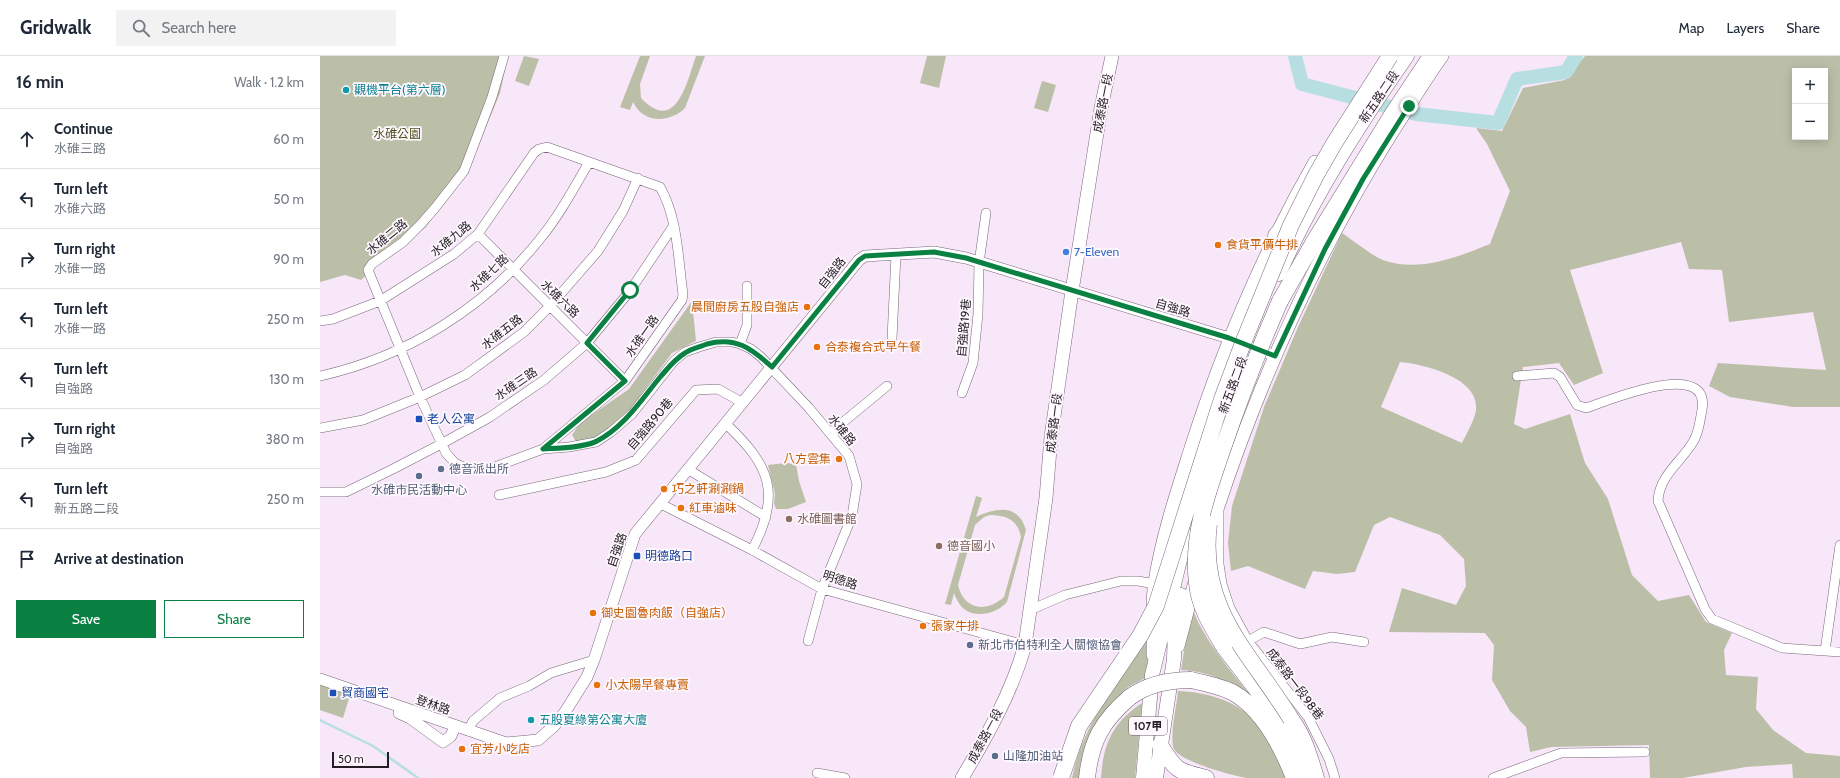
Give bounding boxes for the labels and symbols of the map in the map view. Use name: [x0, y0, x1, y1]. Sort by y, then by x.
street label: 新五路二段: [1356, 68, 1402, 126]
street label: 成泰路一段: [1089, 72, 1116, 134]
place label: 觀機平台(第六層): [354, 82, 446, 97]
marker: 觀機平台(第六層): [341, 85, 351, 95]
route end: [1400, 97, 1418, 115]
park label: 水碓公園: [373, 126, 421, 141]
street label: 水碓二路: [363, 216, 410, 258]
street label: 水碓九路: [427, 218, 474, 260]
place label: 食貨平價牛排: [1226, 237, 1298, 252]
marker: 食貨平價牛排: [1213, 240, 1223, 250]
place label: 7-Eleven: [1074, 244, 1119, 259]
marker: 7-Eleven: [1061, 247, 1071, 257]
street label: 水碓七路: [466, 251, 511, 294]
street label: 自強路: [815, 254, 849, 291]
street label: 水碓六路: [538, 277, 583, 321]
route start: [621, 281, 639, 299]
street label: 自強路: [1154, 295, 1193, 320]
street label: 自強路19巷: [953, 298, 974, 358]
place label: 晨間廚房五股自強店: [691, 299, 799, 314]
marker: 晨間廚房五股自強店: [802, 302, 812, 312]
street label: 水碓五路: [478, 311, 525, 352]
street label: 水碓一路: [622, 312, 662, 360]
place label: 合泰複合式早午餐: [825, 339, 921, 354]
marker: 合泰複合式早午餐: [812, 342, 822, 352]
street label: 新五路二段: [1215, 354, 1250, 416]
street label: 水碓三路: [492, 364, 540, 403]
street label: 成泰路一段: [1042, 392, 1065, 454]
street label: 自強路90巷: [624, 395, 676, 453]
place label: 老人公寓: [427, 411, 475, 426]
street label: 水碓路: [825, 411, 860, 448]
marker: 老人公寓: [414, 414, 424, 424]
place label: 八方雲集: [783, 451, 831, 466]
marker: 八方雲集: [834, 454, 844, 464]
place label: 德音派出所: [449, 461, 509, 476]
marker: 德音派出所: [436, 464, 446, 474]
marker: 水碓市民活動中心: [414, 471, 424, 481]
place label: 巧之軒涮涮鍋: [672, 481, 744, 496]
place label: 水碓市民活動中心: [371, 482, 467, 497]
marker: 巧之軒涮涮鍋: [659, 484, 669, 494]
place label: 紅車滷味: [689, 500, 737, 515]
marker: 紅車滷味: [676, 503, 686, 513]
place label: 水碓圖書館: [797, 511, 857, 526]
marker: 水碓圖書館: [784, 514, 794, 524]
street label: 自強路: [604, 530, 629, 569]
place label: 德音國小: [947, 538, 995, 553]
marker: 德音國小: [934, 541, 944, 551]
place label: 明德路口: [645, 548, 693, 563]
marker: 明德路口: [632, 551, 642, 561]
street label: 明德路: [821, 567, 860, 592]
place label: 御史園魯肉飯（自強店）: [601, 605, 733, 620]
marker: 御史園魯肉飯（自強店）: [588, 608, 598, 618]
place label: 張家牛排: [931, 618, 979, 633]
marker: 張家牛排: [918, 621, 928, 631]
place label: 新北市伯特利全人關懷協會: [978, 637, 1122, 652]
marker: 新北市伯特利全人關懷協會: [965, 640, 975, 650]
street label: 成泰路一段98巷: [1264, 645, 1327, 723]
place label: 小太陽早餐專賣: [605, 677, 689, 692]
marker: 小太陽早餐專賣: [592, 680, 602, 690]
place label: 貿商國宅: [341, 685, 389, 700]
marker: 貿商國宅: [328, 688, 338, 698]
street label: 登林路: [414, 692, 453, 717]
street label: 成泰路一段: [964, 706, 1005, 766]
place label: 五股夏綠第公寓大廈: [539, 712, 647, 727]
marker: 五股夏綠第公寓大廈: [526, 715, 536, 725]
road number: 107甲: [1129, 717, 1167, 735]
place label: 宜芳小吃店: [470, 741, 530, 756]
marker: 宜芳小吃店: [457, 744, 467, 754]
place label: 山隆加油站: [1003, 748, 1063, 763]
scale bar: [332, 750, 389, 769]
marker: 山隆加油站: [990, 751, 1000, 761]

